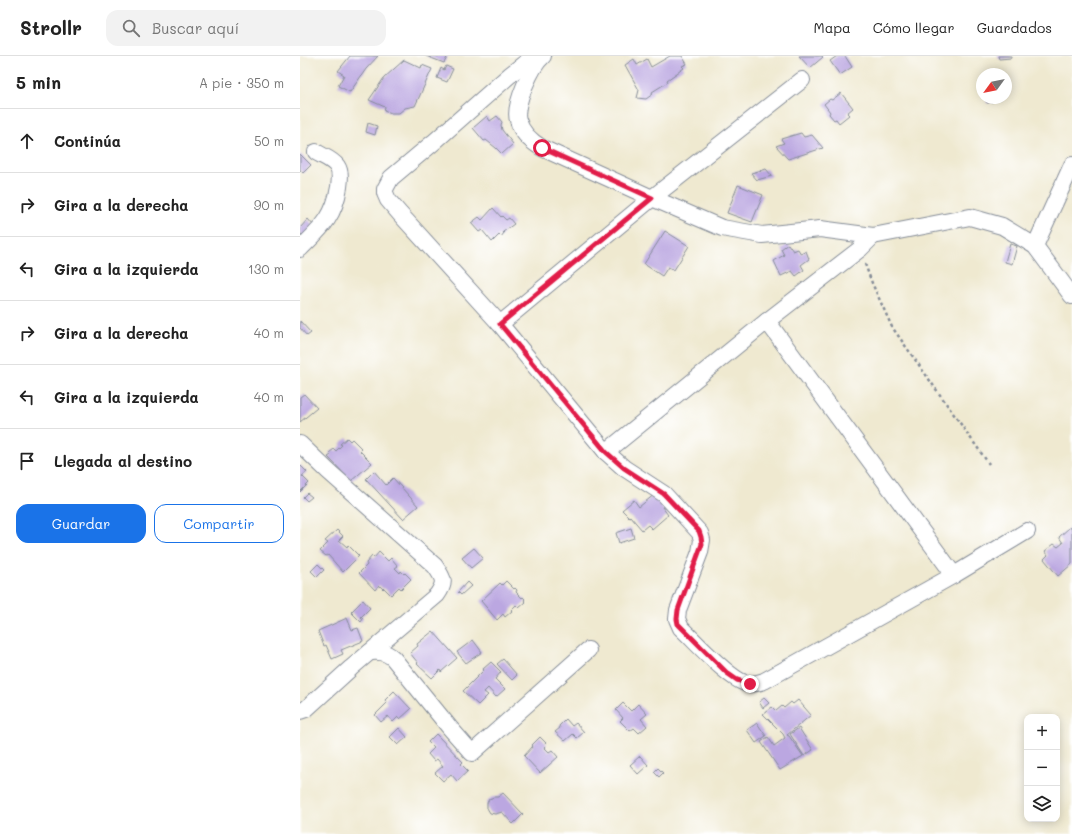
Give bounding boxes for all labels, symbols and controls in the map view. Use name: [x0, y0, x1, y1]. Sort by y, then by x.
search box: [106, 10, 386, 46]
text: Strollr: [20, 15, 82, 40]
icon: search: [120, 17, 142, 39]
text: Buscar aquí: [152, 18, 239, 38]
text: Mapa: [814, 18, 851, 37]
text: Cómo llegar: [873, 18, 955, 37]
text: Guardados: [977, 18, 1052, 37]
north arrow: [976, 68, 1012, 104]
text: 5 min: [16, 71, 61, 93]
text: A pie · 350 m: [199, 74, 284, 91]
icon: ahead: [16, 130, 38, 152]
text: Continúa: [54, 131, 121, 151]
text: 50 m: [254, 132, 284, 149]
route start: [533, 139, 551, 157]
icon: right: [16, 194, 38, 216]
text: Gira a la derecha: [54, 195, 188, 215]
text: 90 m: [254, 196, 284, 213]
icon: left: [16, 258, 38, 280]
text: Gira a la izquierda: [54, 259, 199, 279]
text: 130 m: [248, 260, 284, 277]
icon: right: [16, 322, 38, 344]
text: Gira a la derecha: [54, 323, 188, 343]
text: 40 m: [254, 324, 284, 341]
icon: left: [16, 386, 38, 408]
text: Gira a la izquierda: [54, 387, 199, 407]
text: 40 m: [254, 388, 284, 405]
icon: arrive: [16, 450, 38, 472]
text: Llegada al destino: [54, 451, 192, 471]
button: Guardar: [16, 504, 146, 543]
button: Compartir: [154, 504, 284, 543]
route end: [741, 675, 759, 693]
map controls: [1024, 714, 1060, 822]
button: +: [1024, 714, 1060, 750]
button: −: [1024, 750, 1060, 786]
button: layers: [1024, 786, 1060, 822]

